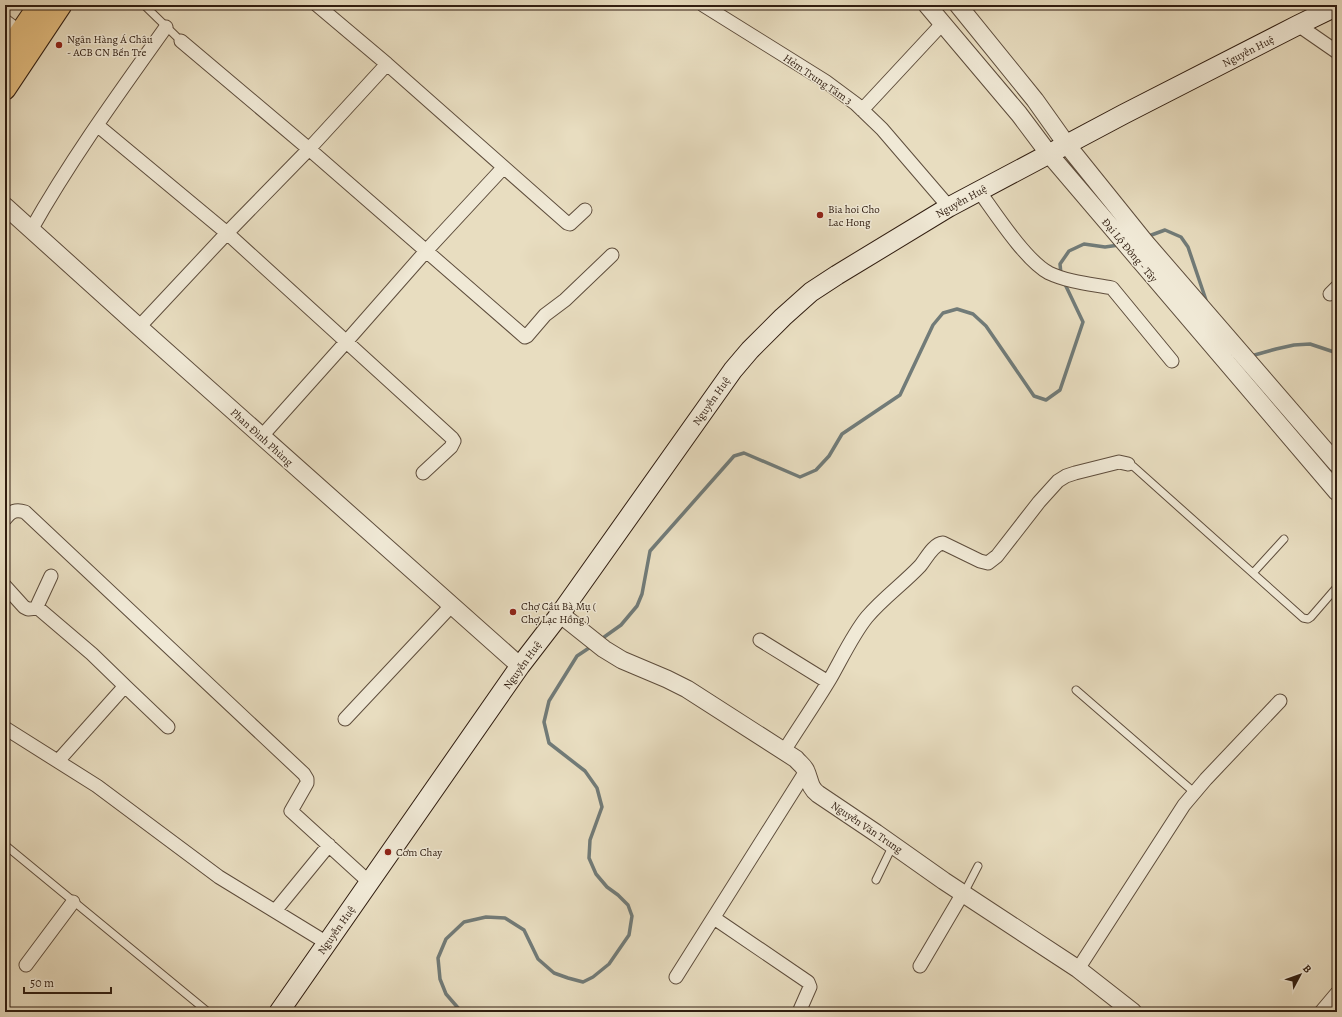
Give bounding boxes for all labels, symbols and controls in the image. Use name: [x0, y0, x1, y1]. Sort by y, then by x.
place label: Ngân Hàng Á Châu - ACB CN Bến Tre: [67, 32, 153, 60]
street label: Nguyễn Huệ: [1220, 32, 1277, 71]
marker: Ngân Hàng Á Châu - ACB CN Bến Tre: [54, 40, 64, 50]
street label: Hẻm Trung Tâm 3: [780, 51, 855, 108]
street label: Nguyễn Huệ: [933, 181, 990, 222]
place label: Bia hoi Cho Lac Hong: [828, 202, 880, 230]
marker: Bia hoi Cho Lac Hong: [815, 210, 825, 220]
street label: Đại Lộ Đông - Tây: [1098, 215, 1161, 286]
street label: Nguyễn Huệ: [689, 374, 734, 429]
street label: Phan Đình Phùng: [227, 405, 297, 470]
place label: Chợ Cầu Bà Mụ ( Chợ Lạc Hồng ): [521, 599, 596, 627]
marker: Chợ Cầu Bà Mụ ( Chợ Lạc Hồng ): [508, 607, 518, 617]
street label: Nguyễn Huệ: [500, 638, 545, 692]
street label: Nguyễn Văn Trung: [828, 798, 906, 857]
place label: Cơm Chay: [396, 845, 442, 860]
marker: Cơm Chay: [383, 847, 393, 857]
street label: Nguyễn Huệ: [314, 903, 359, 958]
north arrow: [1280, 955, 1320, 995]
text: B: [1299, 961, 1315, 976]
scale bar: [24, 969, 111, 995]
text: 50 m: [30, 975, 54, 991]

